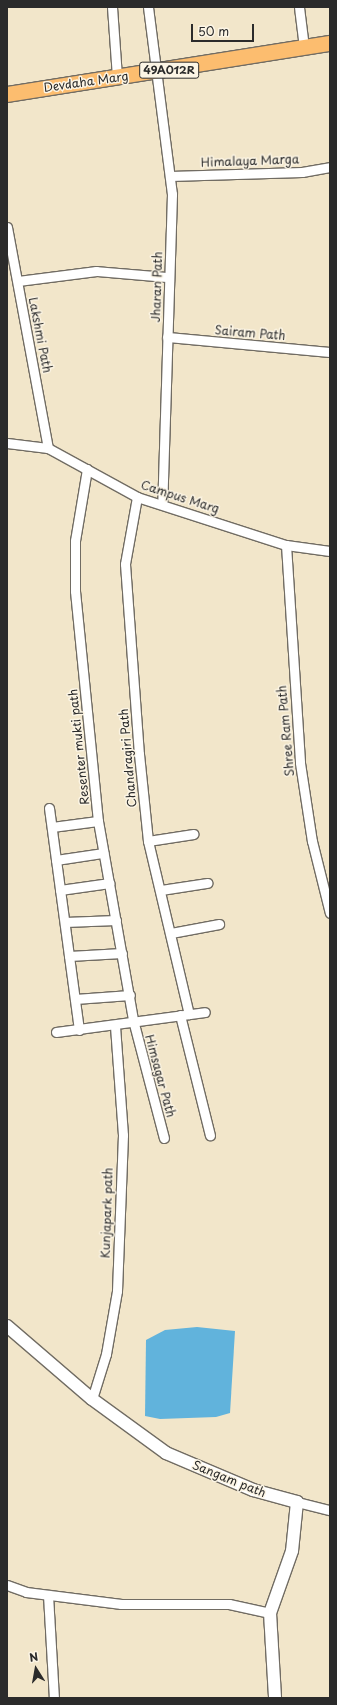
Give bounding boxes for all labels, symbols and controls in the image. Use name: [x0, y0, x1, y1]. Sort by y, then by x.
scale bar: [193, 16, 256, 42]
text: 50 m: [198, 22, 229, 40]
road number: 49A012R: [139, 61, 199, 79]
street label: Devdaha Marg: [43, 69, 129, 95]
street label: Himalaya Marga: [200, 152, 300, 170]
street label: Jharan Path: [149, 252, 165, 322]
street label: Lakshmi Path: [26, 296, 54, 374]
street label: Sairam Path: [214, 323, 286, 343]
street label: Campus Marg: [139, 478, 221, 516]
street label: Shree Ram Path: [275, 684, 297, 778]
street label: Resenter mukti path: [66, 687, 92, 807]
street label: Chandragiri Path: [117, 708, 139, 808]
street label: Himsagar Path: [142, 1033, 178, 1119]
street label: Kunjapark path: [98, 1167, 116, 1259]
street label: Sangam path: [190, 1458, 268, 1500]
text: N: [28, 1648, 40, 1666]
north arrow: [16, 1649, 56, 1689]

